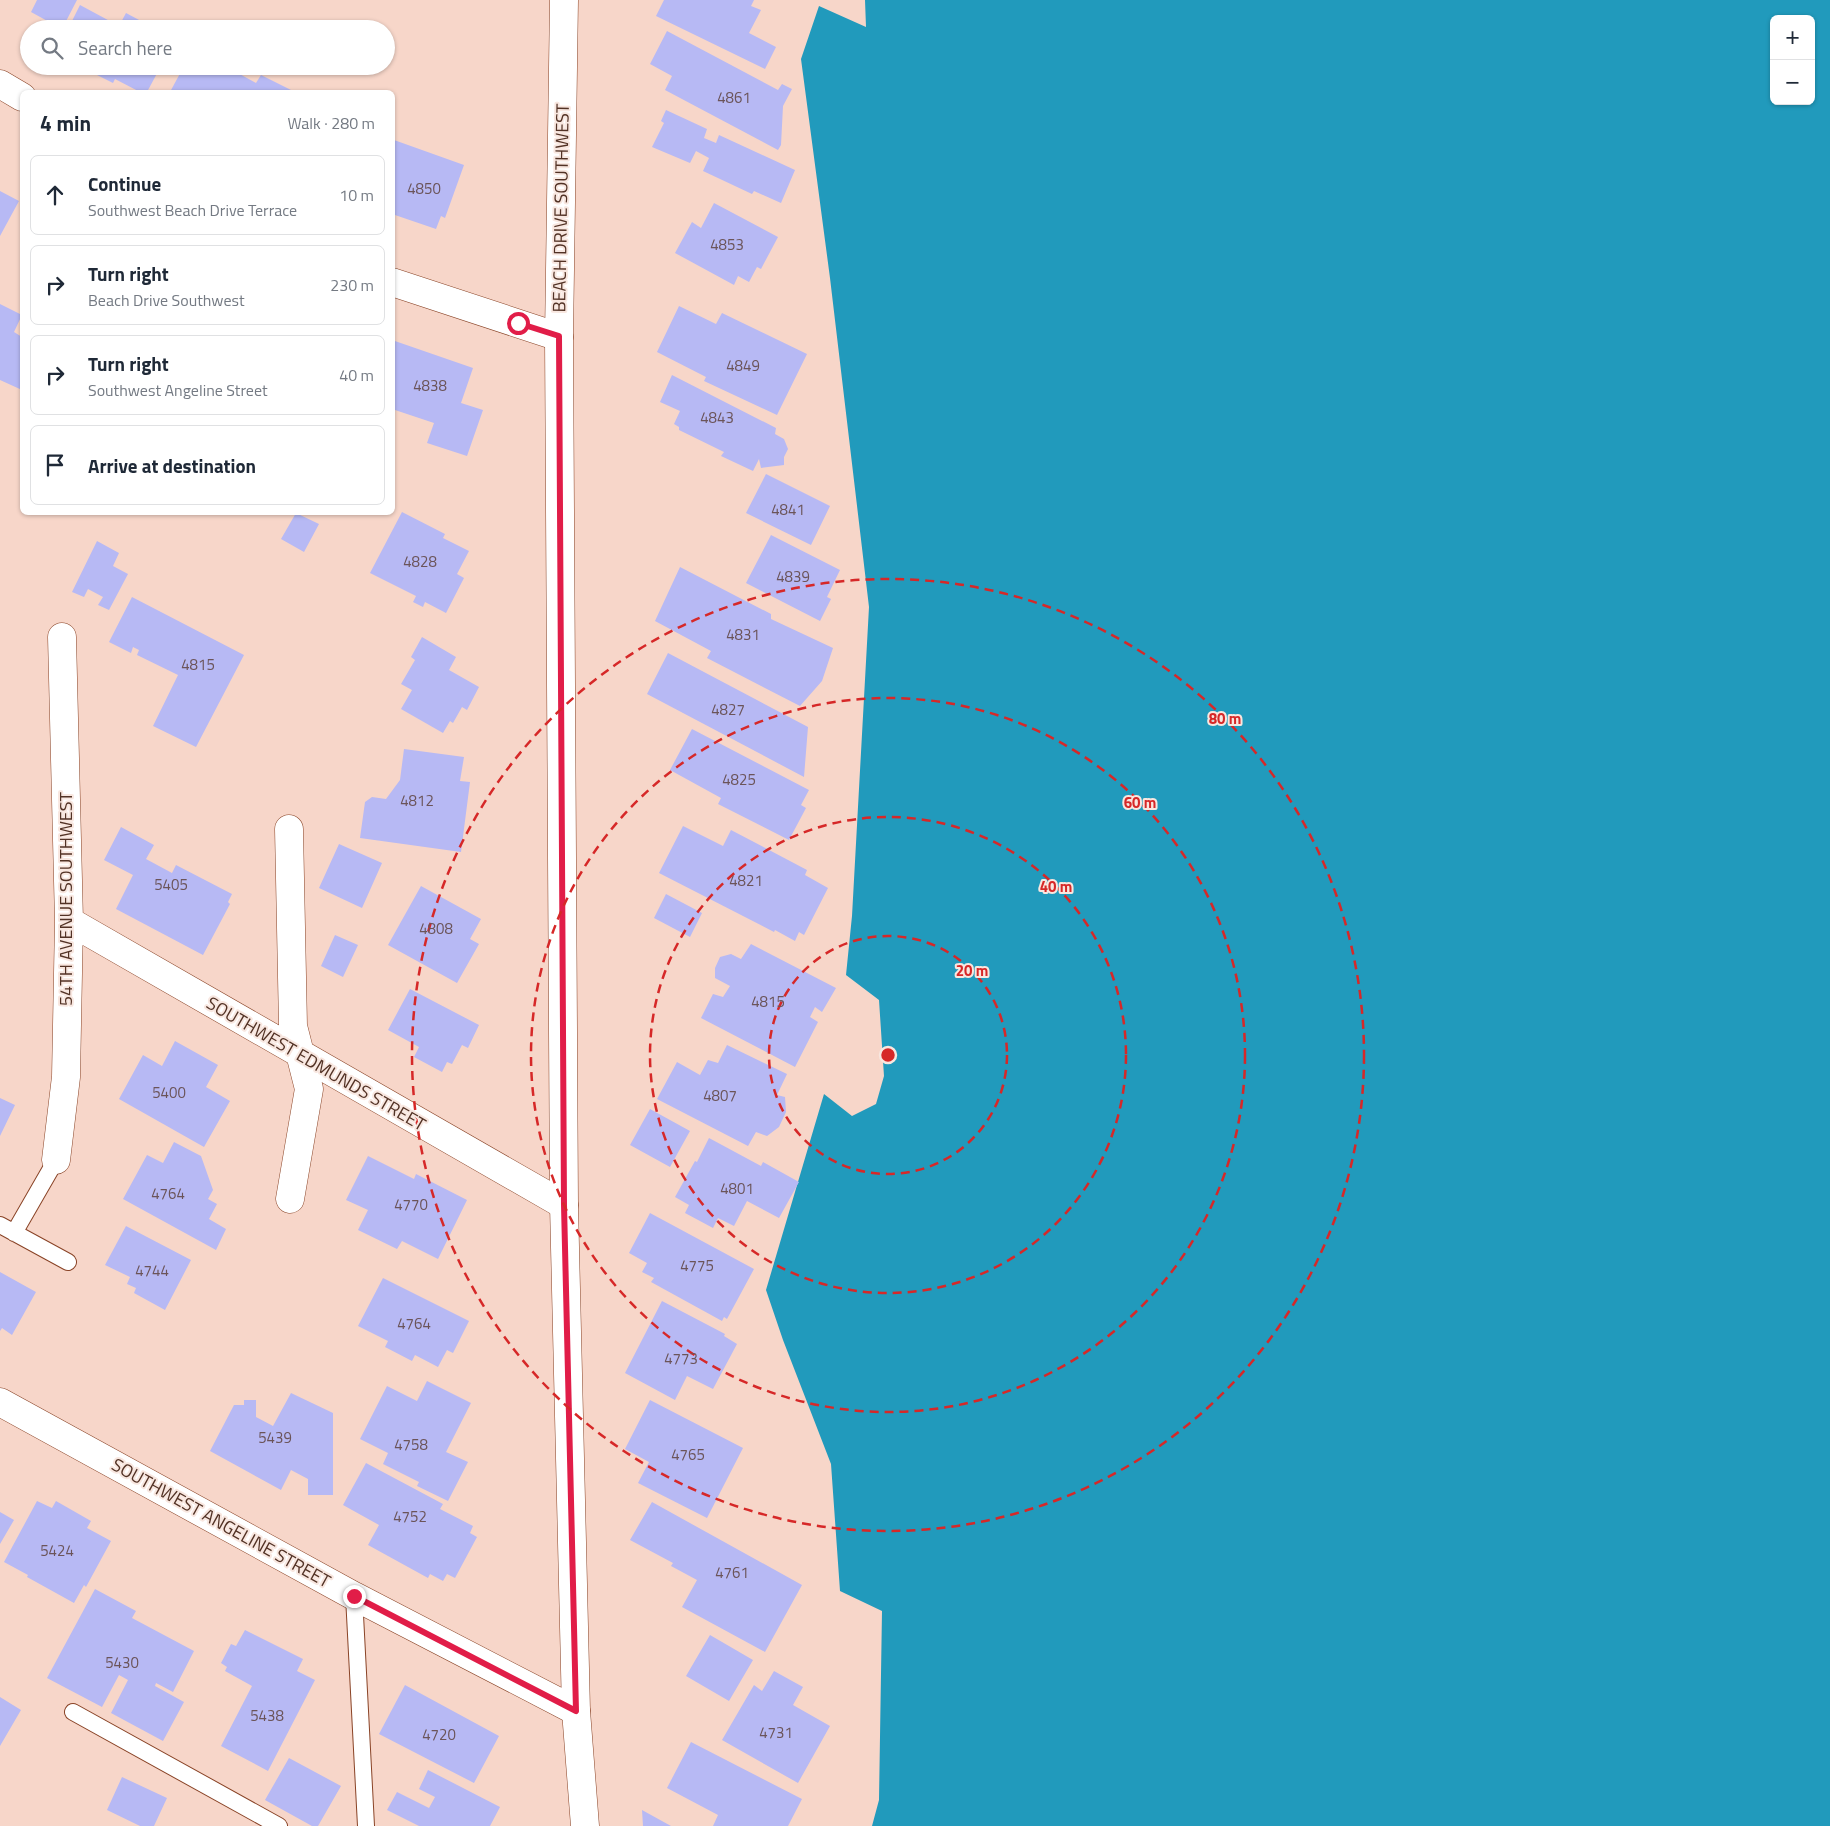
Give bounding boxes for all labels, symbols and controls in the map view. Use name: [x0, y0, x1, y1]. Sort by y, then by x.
map controls: [1770, 15, 1815, 105]
button: +: [1770, 15, 1815, 60]
search box: [20, 20, 395, 75]
text: Search here: [78, 33, 172, 62]
icon: search: [38, 34, 66, 62]
button: −: [1770, 60, 1815, 105]
house number: 4861: [717, 86, 751, 109]
street label: BEACH DRIVE SOUTHWEST: [545, 103, 576, 313]
text: 4 min: [40, 107, 91, 139]
text: Walk · 280 m: [287, 111, 375, 135]
text: Continue: [88, 169, 161, 198]
house number: 4850: [407, 177, 441, 200]
icon: ahead: [41, 181, 69, 209]
text: 10 m: [339, 183, 374, 207]
text: Southwest Beach Drive Terrace: [88, 198, 297, 222]
house number: 4853: [710, 233, 744, 256]
text: Turn right: [88, 259, 169, 288]
icon: right: [41, 271, 69, 299]
text: 230 m: [330, 273, 374, 297]
text: Beach Drive Southwest: [88, 288, 245, 312]
route start: [507, 312, 530, 335]
text: Turn right: [88, 349, 169, 378]
house number: 4849: [726, 354, 760, 377]
icon: right: [41, 361, 69, 389]
text: 40 m: [339, 363, 374, 387]
house number: 4838: [413, 374, 447, 397]
text: Southwest Angeline Street: [88, 378, 268, 402]
house number: 4843: [700, 406, 734, 429]
icon: arrive: [41, 451, 69, 479]
text: Arrive at destination: [88, 451, 256, 480]
house number: 4841: [771, 498, 805, 521]
house number: 4828: [403, 550, 437, 573]
house number: 4839: [776, 565, 810, 588]
house number: 4831: [726, 623, 760, 646]
house number: 4815: [181, 653, 215, 676]
house number: 4827: [711, 698, 745, 721]
text: 80 m: [1209, 707, 1241, 730]
house number: 4825: [722, 768, 756, 791]
house number: 4812: [400, 789, 434, 812]
street label: 54TH AVENUE SOUTHWEST: [52, 791, 79, 1006]
text: 60 m: [1124, 791, 1156, 814]
house number: 4821: [729, 869, 763, 892]
house number: 5405: [154, 873, 188, 896]
text: 40 m: [1040, 875, 1072, 898]
house number: 4808: [419, 917, 453, 940]
text: 20 m: [956, 959, 988, 982]
street label: SOUTHWEST EDMUNDS STREET: [202, 990, 431, 1138]
house number: 4815: [751, 990, 785, 1013]
centre of rings: [879, 1046, 897, 1064]
house number: 5400: [152, 1081, 186, 1104]
house number: 4807: [703, 1084, 737, 1107]
house number: 4801: [720, 1177, 754, 1200]
house number: 4764: [151, 1182, 185, 1205]
house number: 4770: [394, 1193, 428, 1216]
house number: 4775: [680, 1254, 714, 1277]
house number: 4744: [135, 1259, 169, 1282]
house number: 4764: [397, 1312, 431, 1335]
house number: 4773: [664, 1347, 698, 1370]
house number: 5439: [258, 1426, 292, 1449]
house number: 4758: [394, 1433, 428, 1456]
house number: 4765: [671, 1443, 705, 1466]
street label: SOUTHWEST ANGELINE STREET: [107, 1451, 336, 1594]
house number: 4752: [393, 1505, 427, 1528]
house number: 5424: [40, 1539, 74, 1562]
house number: 4761: [715, 1561, 749, 1584]
route end: [343, 1585, 366, 1608]
house number: 5430: [105, 1651, 139, 1674]
house number: 5438: [250, 1704, 284, 1727]
house number: 4731: [759, 1721, 793, 1744]
house number: 4720: [422, 1723, 456, 1746]

